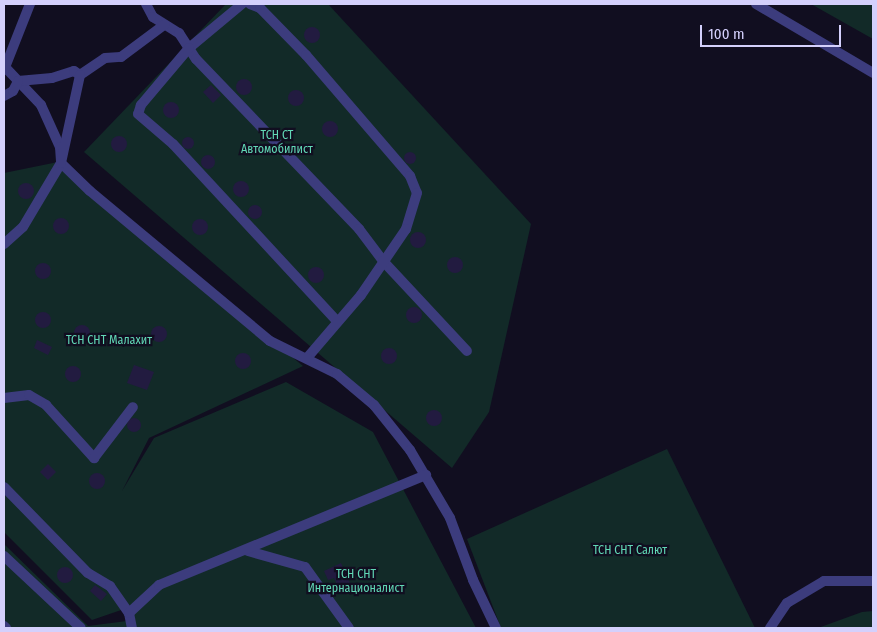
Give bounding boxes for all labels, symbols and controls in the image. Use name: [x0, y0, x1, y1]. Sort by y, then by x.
scale bar: [702, 15, 843, 47]
text: 100 m: [708, 25, 745, 43]
park label: ТСН СТ Автомобилист: [241, 129, 313, 157]
park label: ТСН СНТ Малахит: [66, 334, 152, 348]
park label: ТСН СНТ Салют: [593, 544, 667, 558]
park label: ТСН СНТ Интернационалист: [308, 568, 404, 596]

